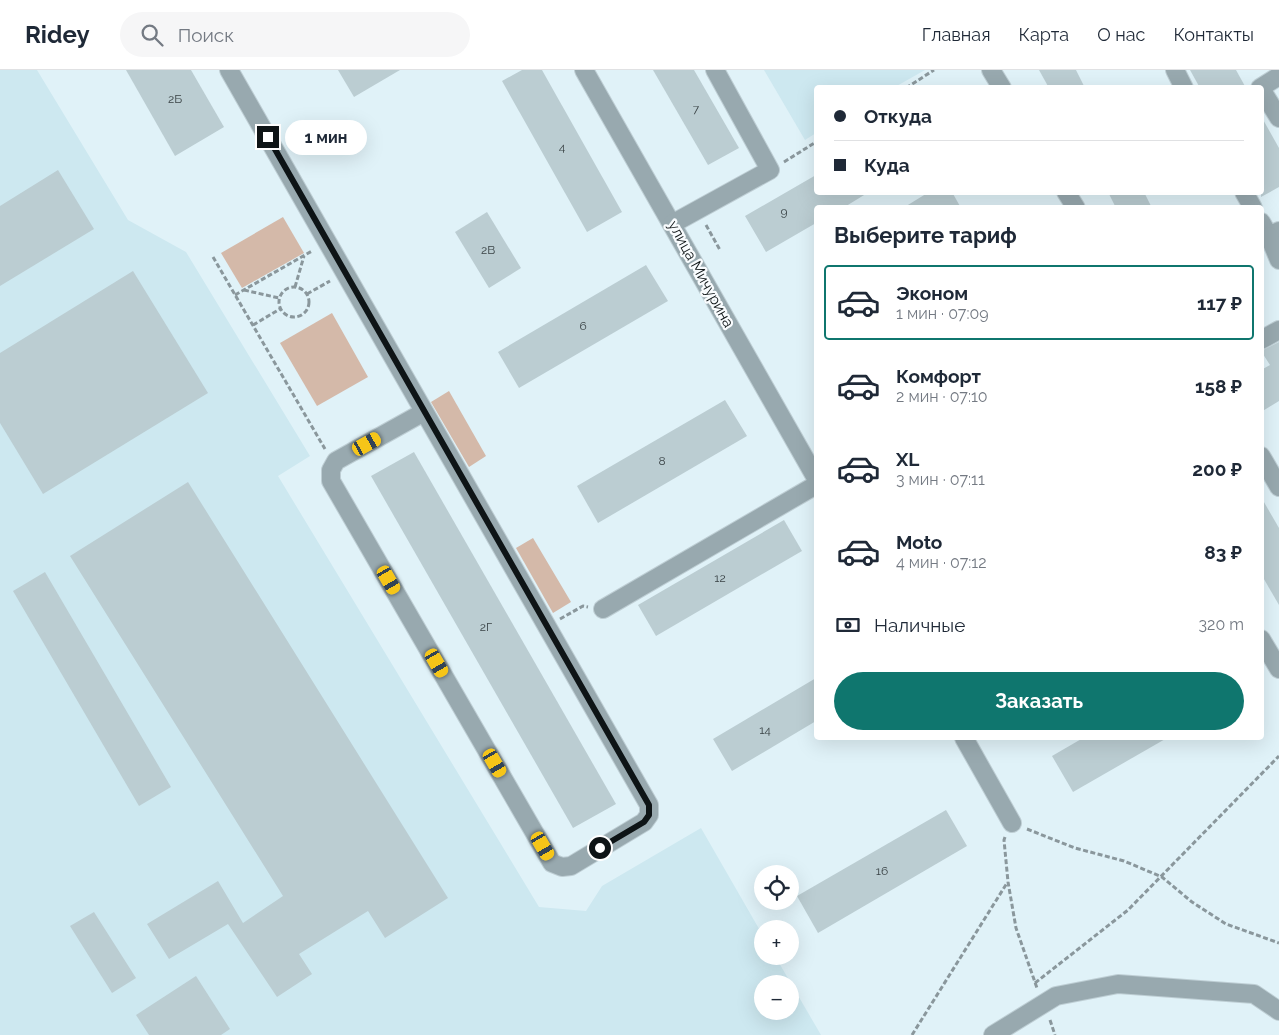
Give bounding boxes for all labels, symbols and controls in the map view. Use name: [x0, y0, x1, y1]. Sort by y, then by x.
search box: [120, 12, 470, 57]
text: Ridey: [25, 20, 90, 49]
icon: search: [138, 21, 166, 49]
text: Поиск: [178, 24, 234, 46]
text: Главная: [922, 24, 990, 45]
text: Карта: [1018, 24, 1069, 45]
text: О нас: [1097, 24, 1145, 45]
text: Контакты: [1173, 24, 1254, 45]
house number: 2Б: [168, 92, 182, 106]
house number: 7: [693, 102, 700, 116]
text: Откуда: [864, 105, 932, 127]
callout: 1 мин: [286, 120, 368, 154]
route end: [257, 126, 279, 148]
text: 1 мин: [305, 128, 347, 147]
house number: 4: [559, 140, 566, 154]
text: Куда: [864, 154, 910, 176]
house number: 9: [780, 205, 788, 219]
street label: улица Мичурина: [664, 217, 738, 331]
text: Выберите тариф: [834, 222, 1017, 248]
house number: 2В: [481, 243, 495, 257]
icon: car: [836, 280, 881, 325]
text: Эконом: [896, 282, 968, 304]
text: 117 ₽: [1197, 292, 1242, 314]
text: 1 мин · 07:09: [896, 304, 989, 323]
house number: 6: [579, 319, 587, 333]
icon: car: [836, 363, 881, 408]
text: Комфорт: [896, 365, 981, 387]
text: 158 ₽: [1195, 375, 1242, 397]
text: 2 мин · 07:10: [896, 387, 988, 406]
car: [350, 430, 383, 458]
icon: car: [836, 446, 881, 491]
text: XL: [896, 448, 919, 470]
house number: 8: [658, 454, 666, 468]
text: 200 ₽: [1192, 458, 1242, 480]
text: 3 мин · 07:11: [896, 470, 985, 489]
icon: car: [836, 529, 881, 574]
text: Moto: [896, 531, 942, 553]
text: 83 ₽: [1204, 541, 1242, 563]
text: 4 мин · 07:12: [896, 553, 986, 572]
car: [375, 563, 402, 597]
house number: 12: [714, 571, 726, 585]
icon: cash: [834, 611, 862, 639]
text: Наличные: [874, 614, 965, 636]
text: 320 m: [1199, 615, 1244, 634]
house number: 2Г: [480, 620, 492, 634]
car: [423, 646, 450, 680]
button: Заказать: [834, 672, 1244, 730]
house number: 14: [759, 723, 771, 737]
car: [481, 746, 508, 780]
car: [529, 829, 556, 863]
route start: [589, 837, 611, 859]
house number: 16: [876, 864, 888, 878]
map controls: [754, 865, 799, 1020]
button: locate: [754, 865, 799, 910]
button: +: [754, 920, 799, 965]
button: −: [754, 975, 799, 1020]

